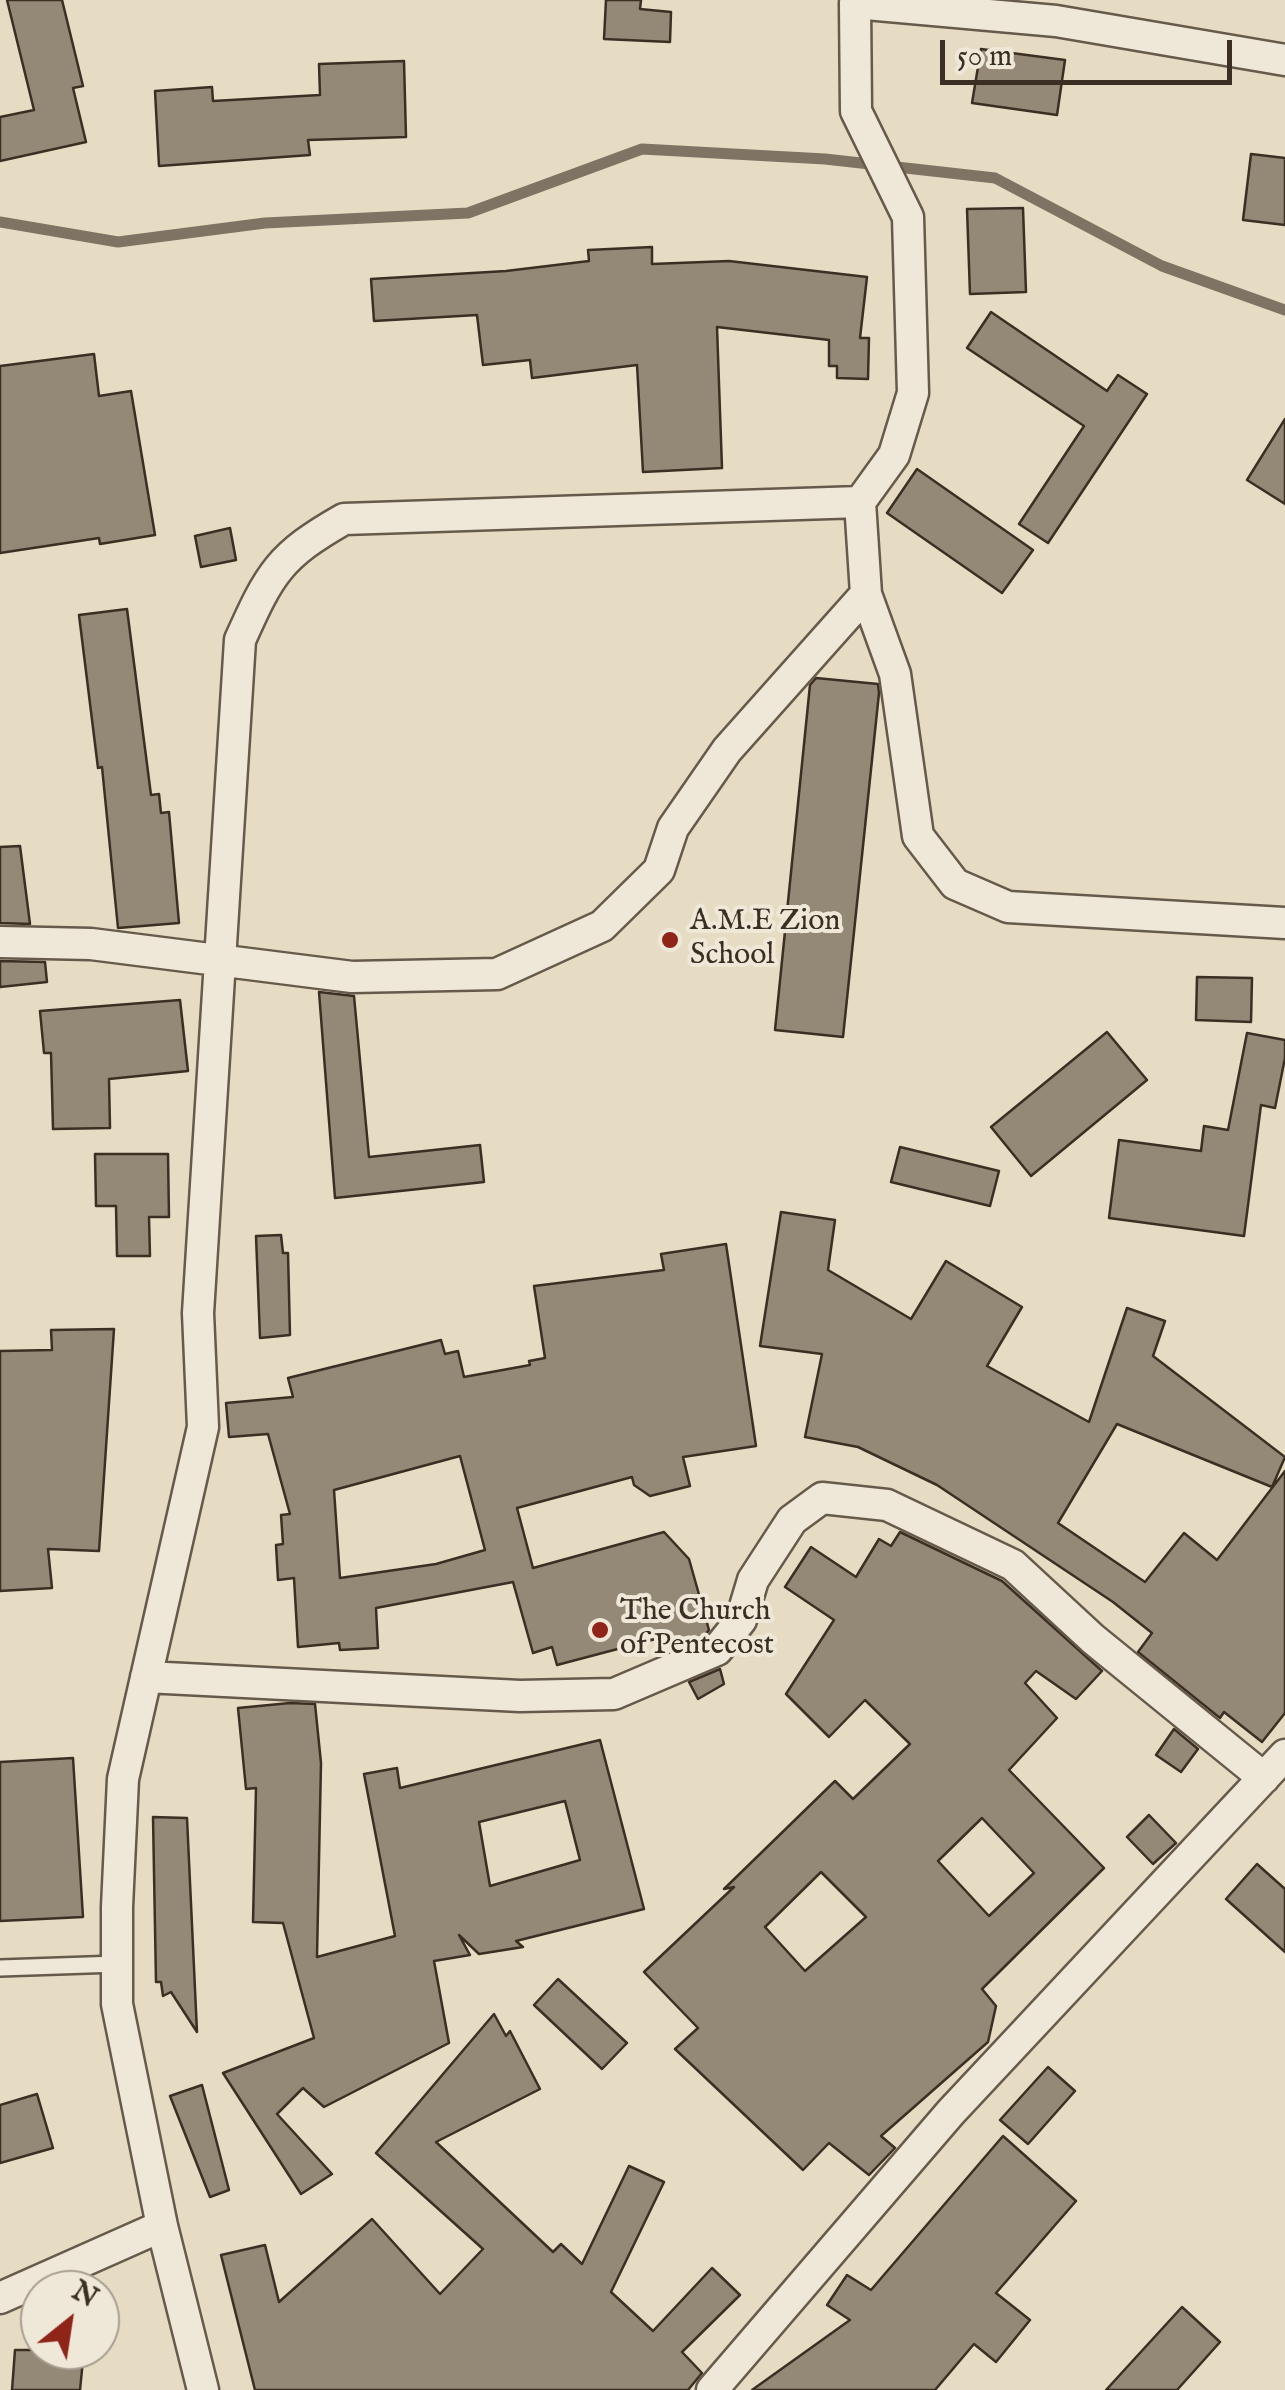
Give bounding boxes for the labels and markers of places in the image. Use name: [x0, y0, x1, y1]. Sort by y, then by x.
place label: A.M.E Zion School: [690, 905, 840, 976]
marker: A.M.E Zion School: [659, 929, 681, 951]
place label: The Church of Pentecost: [620, 1595, 774, 1666]
marker: The Church of Pentecost: [589, 1619, 611, 1641]

